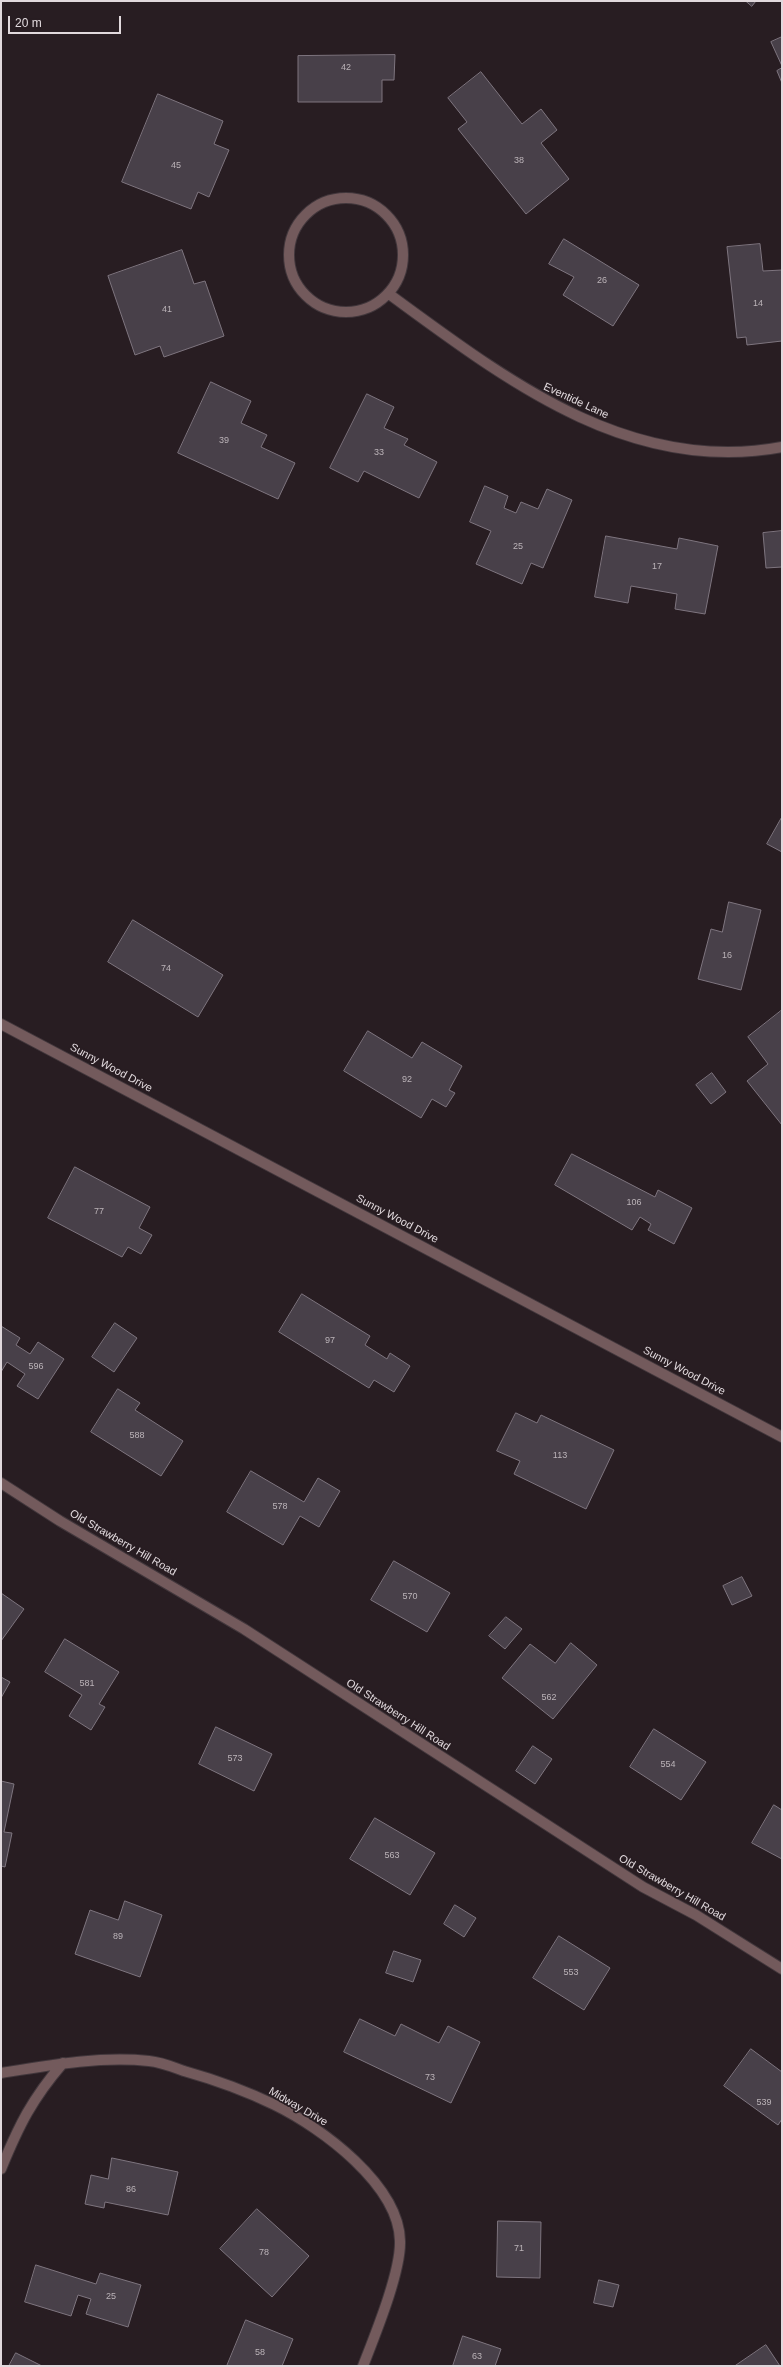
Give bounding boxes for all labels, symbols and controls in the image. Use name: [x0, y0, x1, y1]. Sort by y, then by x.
scale bar: [10, 8, 123, 34]
text: 20 m: [15, 16, 42, 30]
house number: 42: [341, 63, 351, 73]
house number: 38: [514, 156, 524, 166]
house number: 45: [171, 161, 181, 171]
house number: 26: [597, 276, 607, 286]
house number: 14: [753, 299, 763, 309]
house number: 41: [162, 305, 172, 315]
street label: Eventide Lane: [541, 380, 611, 422]
house number: 39: [219, 436, 229, 446]
house number: 33: [374, 448, 384, 458]
house number: 25: [513, 542, 523, 552]
house number: 17: [652, 562, 662, 572]
house number: 16: [722, 951, 732, 961]
house number: 74: [161, 964, 171, 974]
street label: Sunny Wood Drive: [68, 1041, 154, 1095]
house number: 92: [402, 1075, 412, 1085]
street label: Sunny Wood Drive: [354, 1192, 440, 1246]
house number: 106: [626, 1198, 642, 1208]
house number: 77: [94, 1207, 104, 1217]
house number: 97: [325, 1336, 335, 1346]
street label: Sunny Wood Drive: [641, 1344, 727, 1398]
house number: 596: [28, 1362, 44, 1372]
house number: 588: [129, 1431, 145, 1441]
house number: 113: [553, 1451, 567, 1461]
house number: 578: [272, 1502, 288, 1512]
street label: Old Strawberry Hill Road: [67, 1507, 179, 1579]
house number: 570: [402, 1592, 418, 1602]
street label: Old Strawberry Hill Road: [344, 1677, 452, 1753]
house number: 581: [79, 1679, 95, 1689]
house number: 562: [541, 1693, 557, 1703]
house number: 573: [227, 1754, 243, 1764]
house number: 554: [660, 1760, 676, 1770]
house number: 563: [384, 1851, 400, 1861]
street label: Old Strawberry Hill Road: [616, 1852, 728, 1924]
house number: 89: [113, 1932, 123, 1942]
house number: 553: [563, 1968, 579, 1978]
house number: 73: [425, 2073, 435, 2083]
street label: Midway Drive: [266, 2085, 330, 2129]
house number: 539: [756, 2098, 772, 2108]
house number: 86: [126, 2185, 136, 2195]
house number: 71: [514, 2244, 524, 2254]
house number: 78: [259, 2248, 269, 2258]
house number: 25: [106, 2292, 116, 2302]
house number: 58: [255, 2348, 265, 2358]
house number: 63: [472, 2352, 482, 2362]

